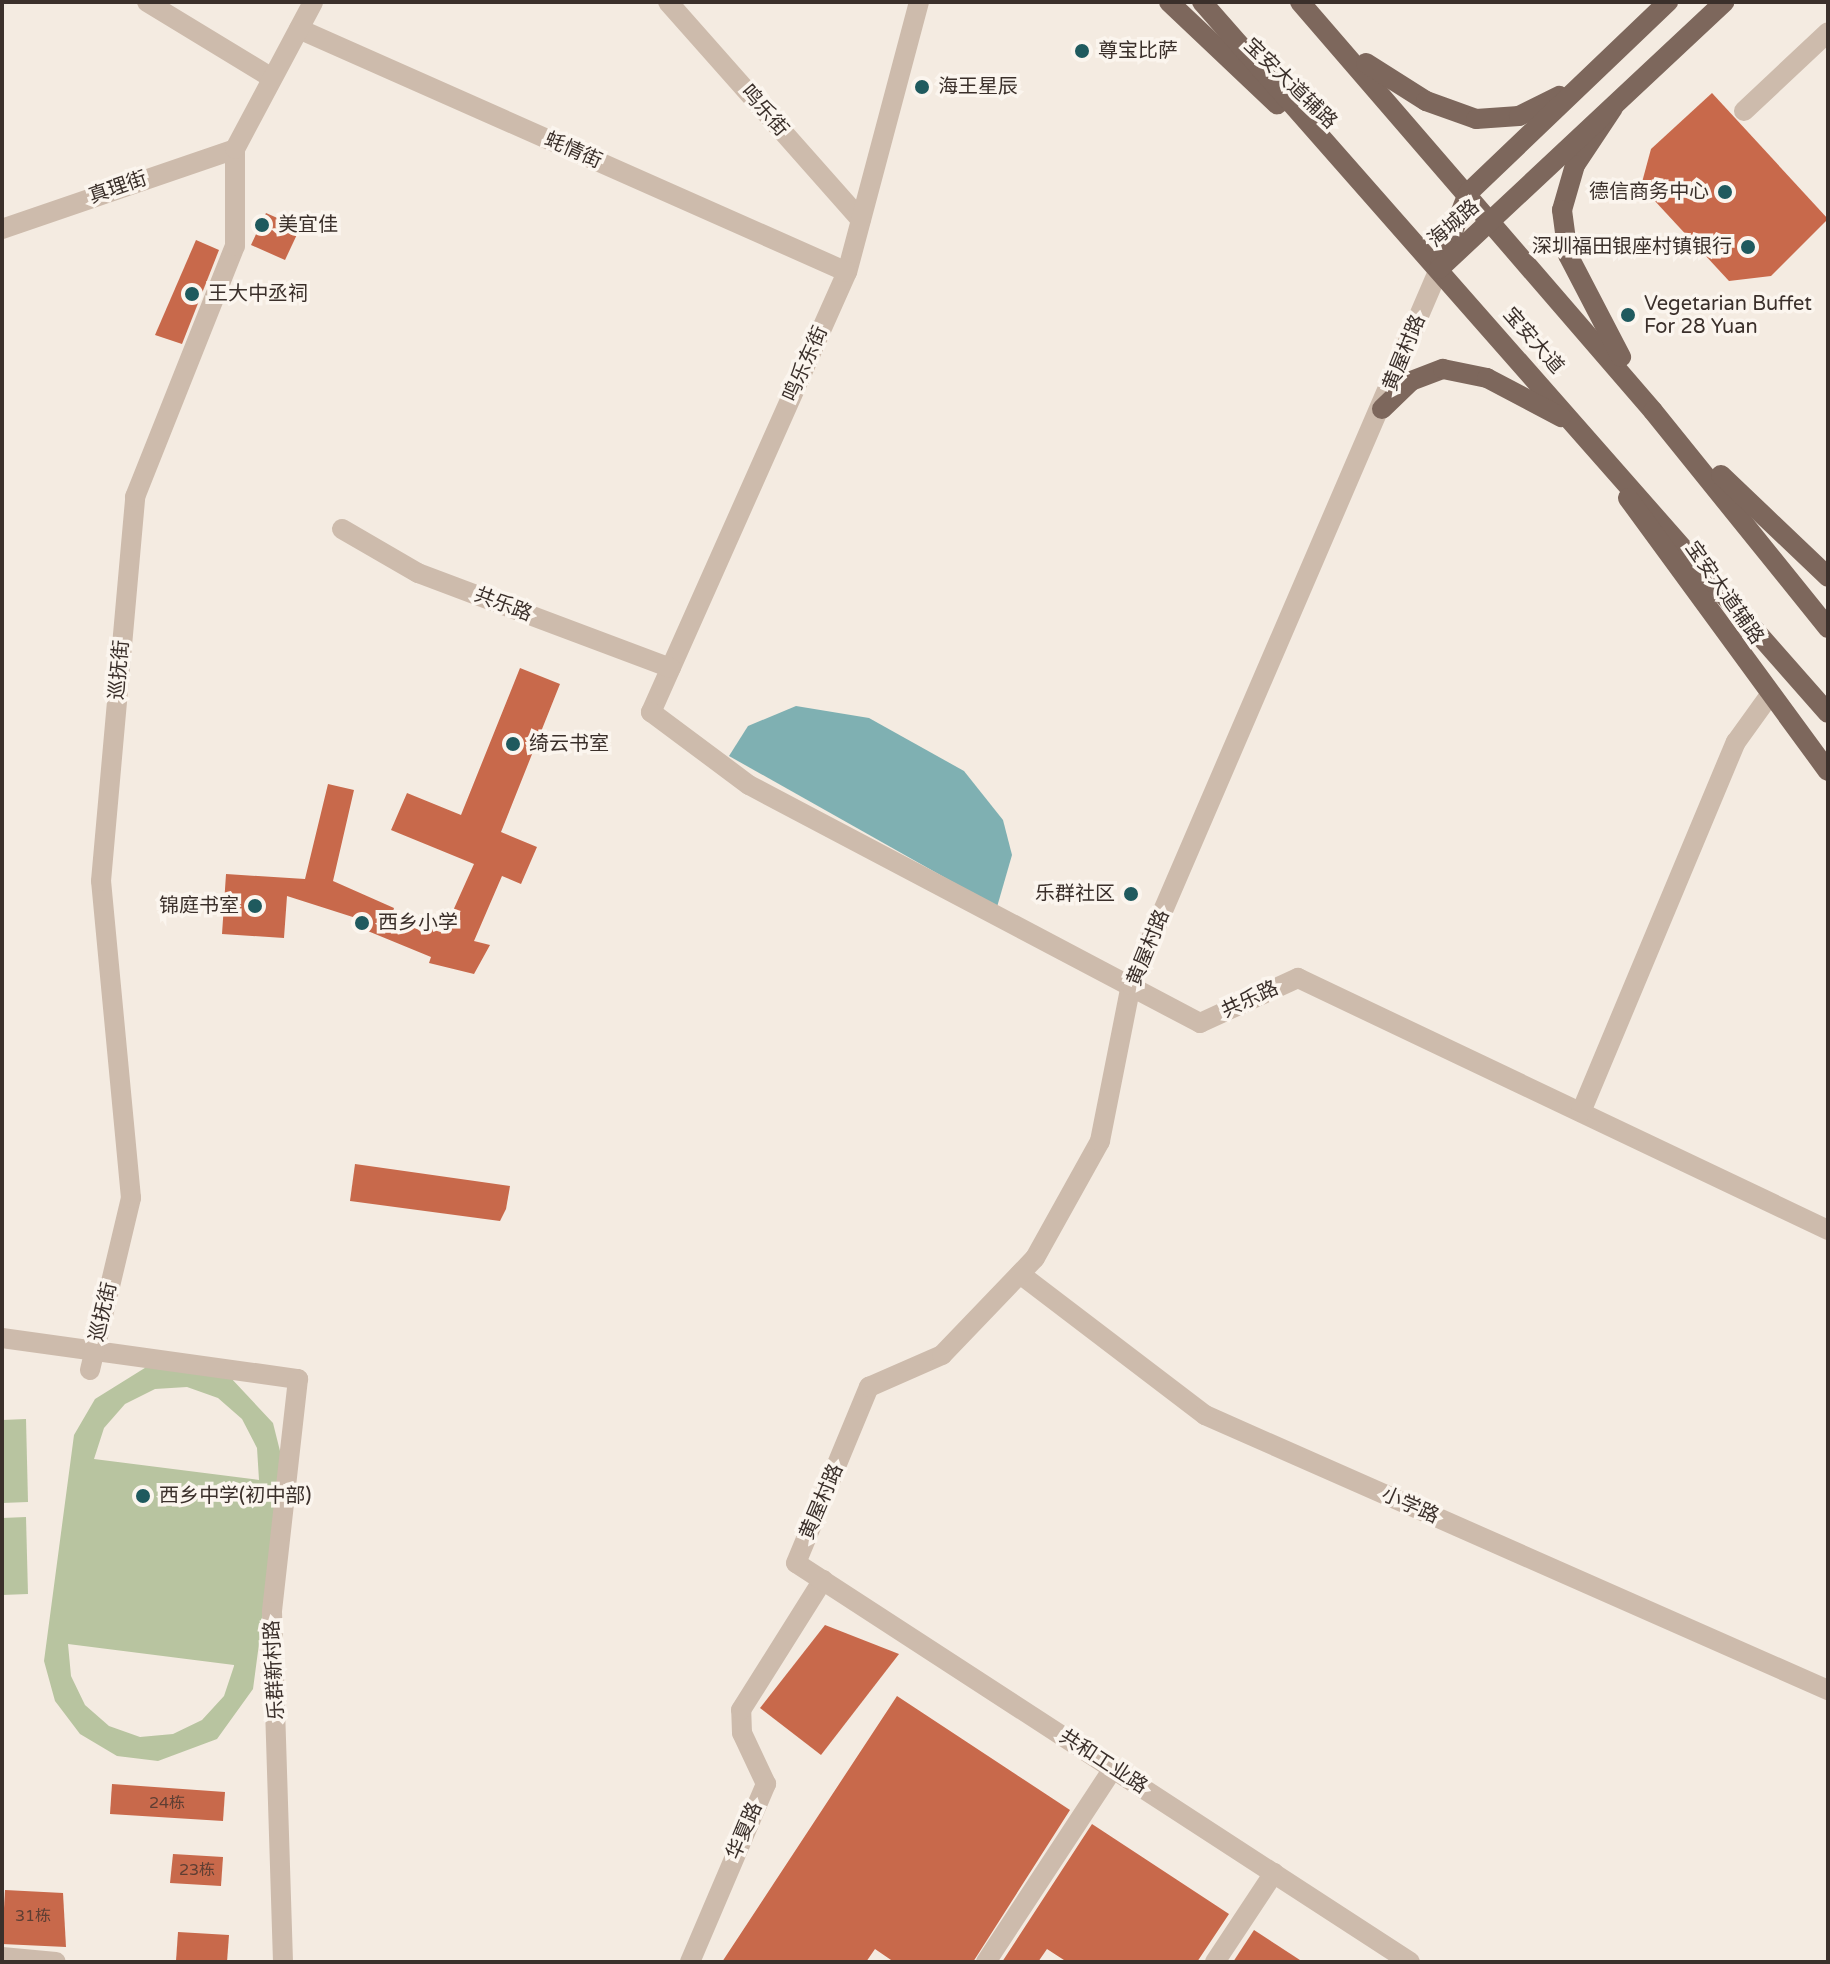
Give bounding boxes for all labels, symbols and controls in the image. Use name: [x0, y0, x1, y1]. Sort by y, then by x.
street label: 宝安大道辅路: [1239, 34, 1341, 134]
place label: 尊宝比萨: [1098, 39, 1178, 63]
marker: 尊宝比萨: [1073, 42, 1091, 60]
place label: 海王星辰: [938, 75, 1018, 99]
marker: 海王星辰: [913, 78, 931, 96]
street label: 鸣乐街: [735, 80, 793, 142]
street label: 蚝情街: [541, 128, 605, 174]
street label: 真理街: [86, 167, 150, 209]
place label: 德信商务中心: [1589, 180, 1709, 204]
marker: 德信商务中心: [1716, 183, 1734, 201]
street label: 海城路: [1423, 195, 1485, 253]
place label: 美宜佳: [278, 213, 338, 237]
marker: 美宜佳: [253, 216, 271, 234]
place label: 深圳福田银座村镇银行: [1532, 235, 1732, 259]
marker: 深圳福田银座村镇银行: [1739, 238, 1757, 256]
place label: 王大中丞祠: [208, 282, 308, 306]
marker: 王大中丞祠: [183, 285, 201, 303]
place label: Vegetarian Buffet For 28 Yuan: [1644, 292, 1812, 339]
street label: 宝安大道: [1498, 303, 1568, 379]
marker: Vegetarian Buffet For 28 Yuan: [1619, 306, 1637, 324]
street label: 黄屋村路: [1379, 311, 1431, 395]
street label: 鸣乐东街: [779, 323, 833, 405]
street label: 宝安大道辅路: [1680, 537, 1768, 649]
street label: 共乐路: [471, 583, 535, 627]
street label: 巡抚街: [105, 639, 135, 701]
place label: 绮云书室: [529, 732, 609, 756]
marker: 绮云书室: [504, 735, 522, 753]
place label: 乐群社区: [1035, 882, 1115, 906]
marker: 乐群社区: [1122, 885, 1140, 903]
place label: 锦庭书室: [159, 894, 239, 918]
marker: 锦庭书室: [246, 897, 264, 915]
street label: 黄屋村路: [1123, 906, 1175, 990]
place label: 西乡小学: [378, 911, 458, 935]
marker: 西乡小学: [353, 914, 371, 932]
street label: 共乐路: [1218, 976, 1282, 1024]
street label: 巡抚街: [86, 1280, 122, 1344]
street label: 黄屋村路: [795, 1460, 849, 1544]
street label: 小学路: [1378, 1483, 1442, 1529]
place label: 西乡中学(初中部): [159, 1484, 311, 1508]
marker: 西乡中学(初中部): [134, 1487, 152, 1505]
street label: 乐群新村路: [260, 1619, 290, 1721]
street label: 共和工业路: [1055, 1725, 1151, 1799]
house number: 24栋: [149, 1793, 185, 1813]
street label: 华夏路: [722, 1799, 768, 1863]
house number: 23栋: [179, 1860, 215, 1880]
house number: 31栋: [15, 1906, 51, 1926]

